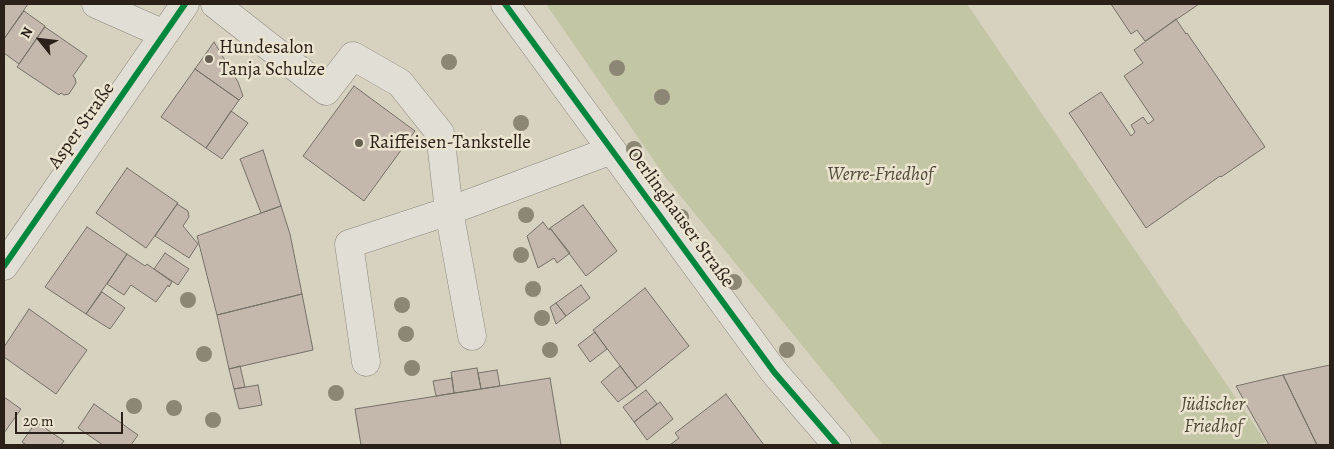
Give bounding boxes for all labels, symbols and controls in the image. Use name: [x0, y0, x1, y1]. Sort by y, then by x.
north arrow: [15, 15, 65, 65]
text: N: [16, 23, 37, 42]
place label: Hundesalon Tanja Schulze: [219, 37, 325, 81]
marker: Hundesalon Tanja Schulze: [203, 53, 215, 65]
street label: Asper Straße: [44, 78, 120, 174]
place label: Raiffeisen-Tankstelle: [369, 132, 531, 154]
marker: Raiffeisen-Tankstelle: [353, 137, 365, 149]
street label: Oerlinghauser Straße: [622, 144, 738, 292]
park label: Werre-Friedhof: [827, 164, 933, 186]
park label: Jüdischer Friedhof: [1181, 394, 1245, 438]
scale bar: [18, 402, 125, 434]
text: 20 m: [23, 411, 54, 431]

